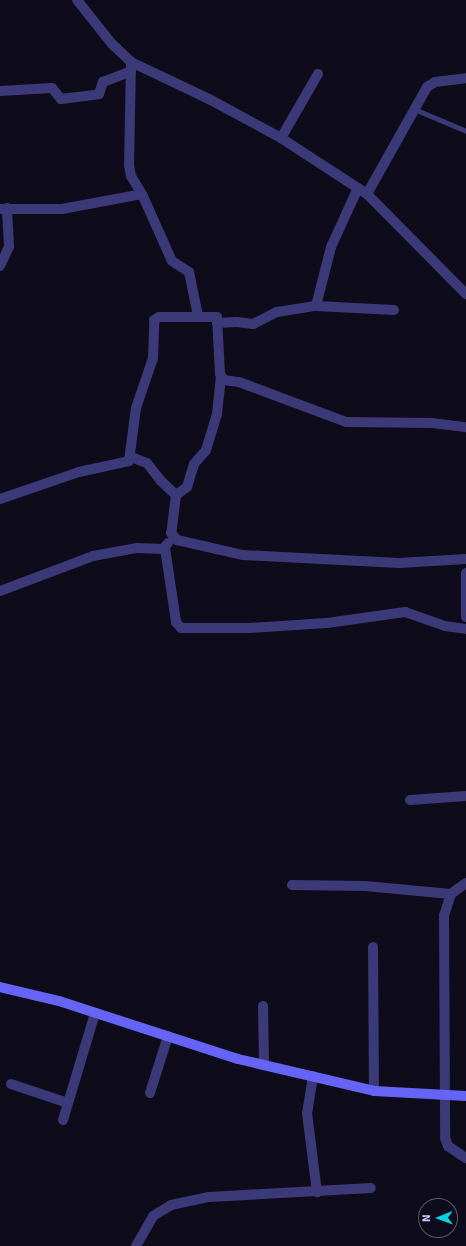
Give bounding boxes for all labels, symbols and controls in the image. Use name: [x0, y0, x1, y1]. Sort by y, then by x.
north arrow: [418, 1198, 458, 1238]
text: N: [420, 1214, 433, 1222]

